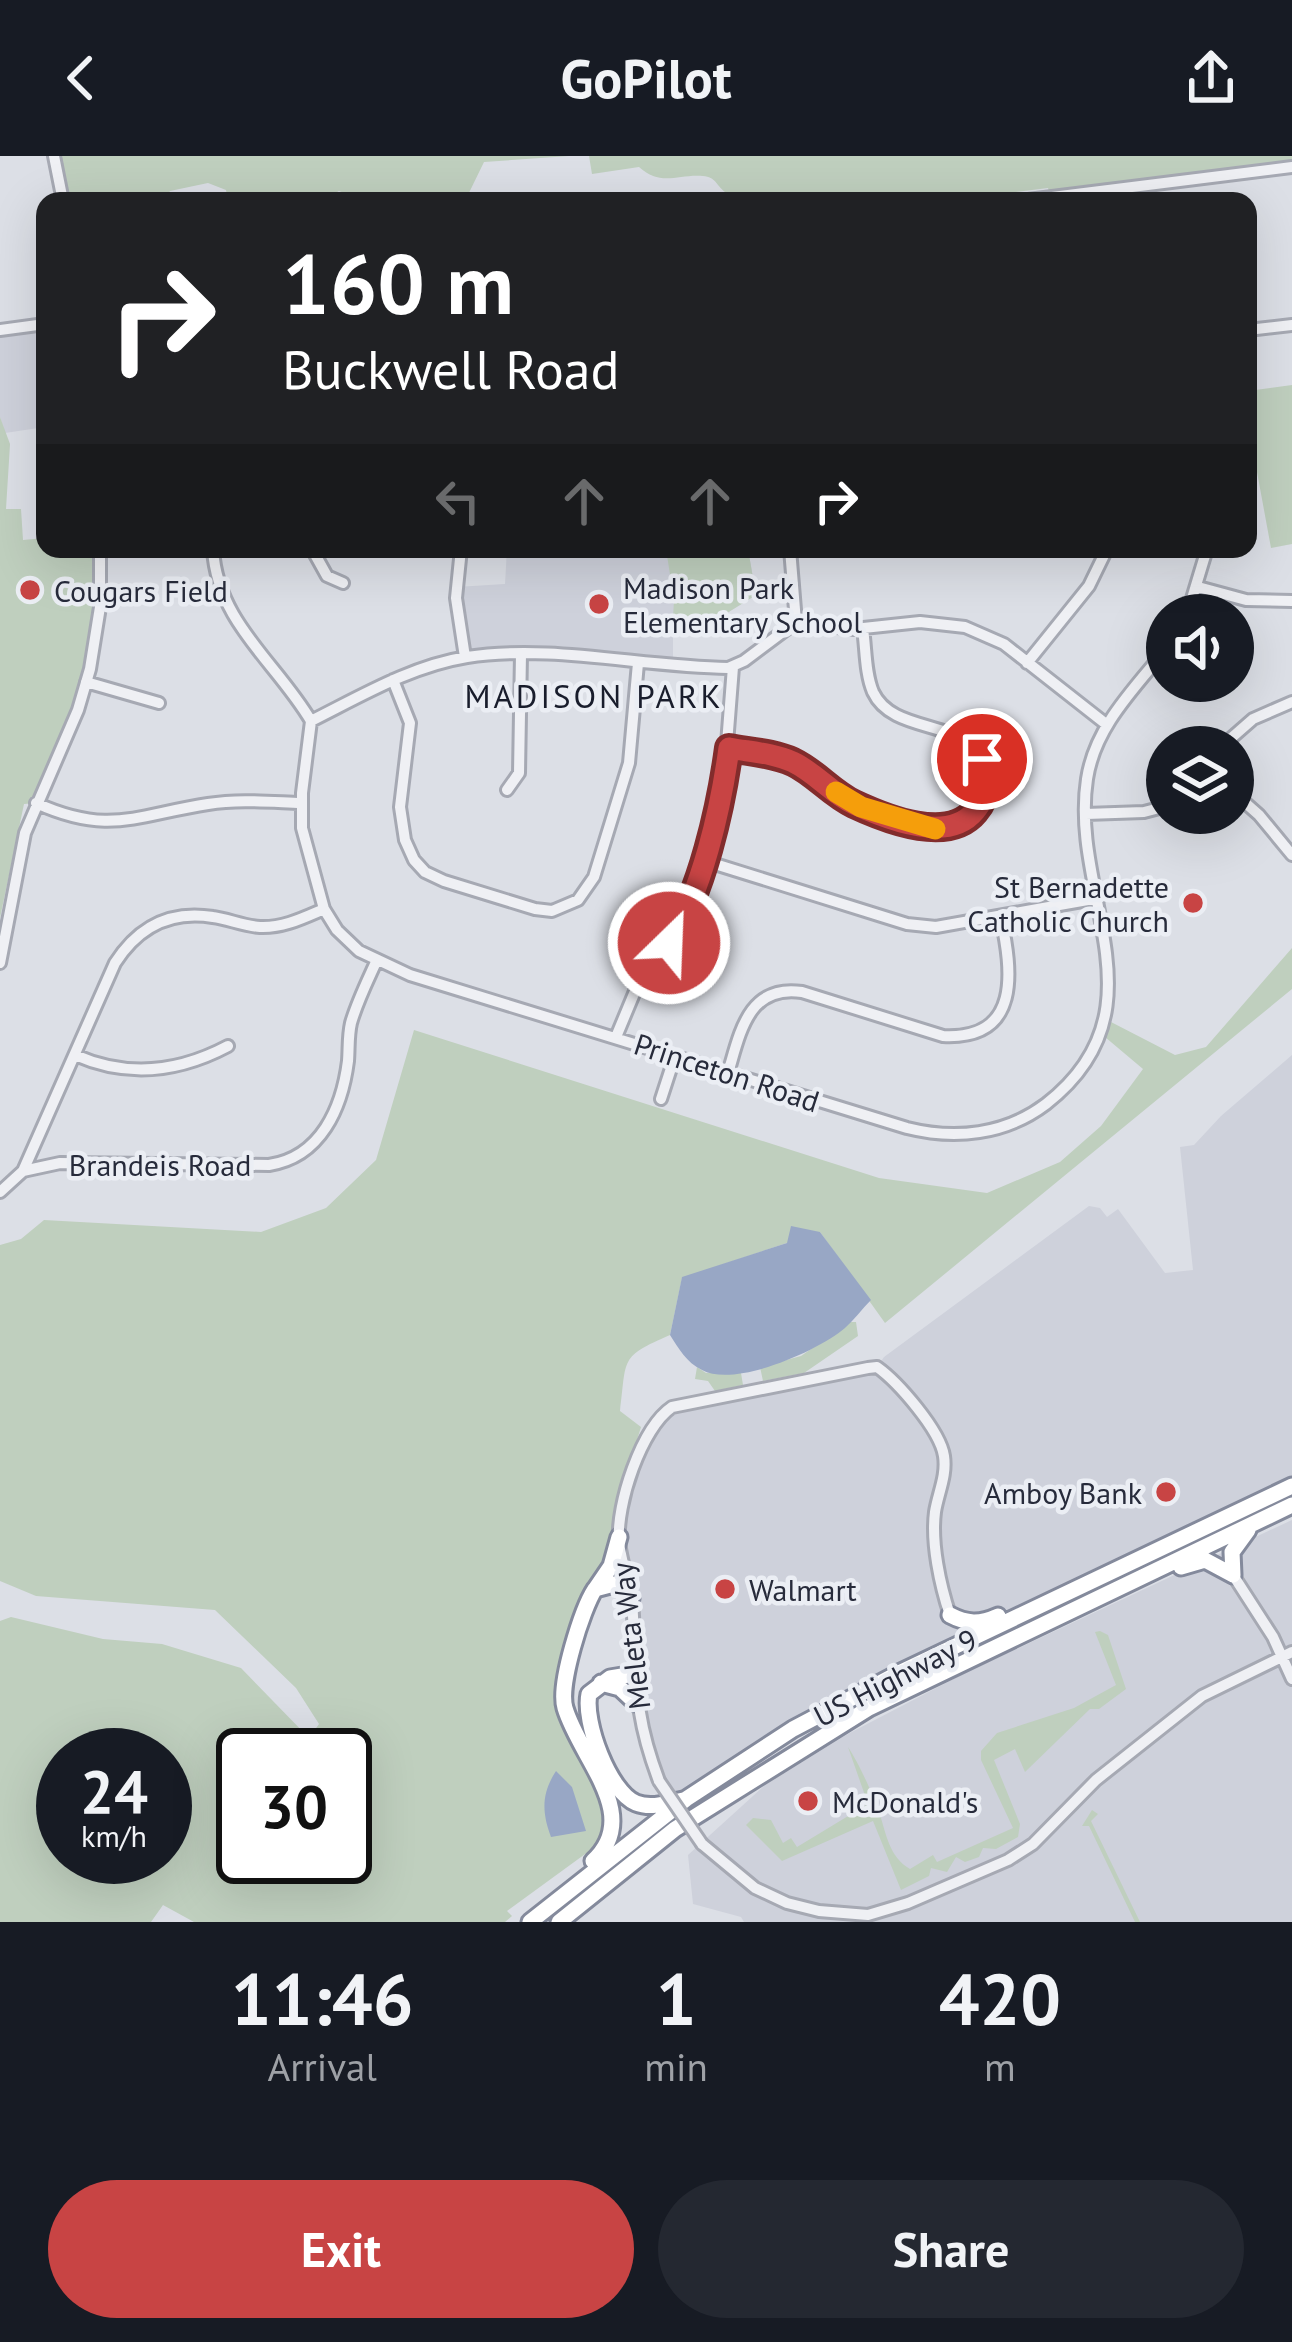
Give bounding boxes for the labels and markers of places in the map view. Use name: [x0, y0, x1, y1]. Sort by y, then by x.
place label: Madison Park Elementary School: [623, 568, 862, 641]
place label: Cougars Field: [54, 571, 228, 610]
marker: Cougars Field: [17, 577, 43, 603]
marker: Madison Park Elementary School: [586, 591, 612, 617]
pin: [931, 708, 1033, 810]
place label: St Bernadette Catholic Church: [967, 867, 1169, 940]
marker: St Bernadette Catholic Church: [1180, 890, 1206, 916]
place label: Amboy Bank: [984, 1473, 1143, 1512]
marker: Amboy Bank: [1153, 1479, 1179, 1505]
place label: Walmart: [749, 1570, 857, 1609]
marker: Walmart: [712, 1576, 738, 1602]
place label: McDonald's: [832, 1782, 978, 1821]
marker: McDonald's: [795, 1788, 821, 1814]

